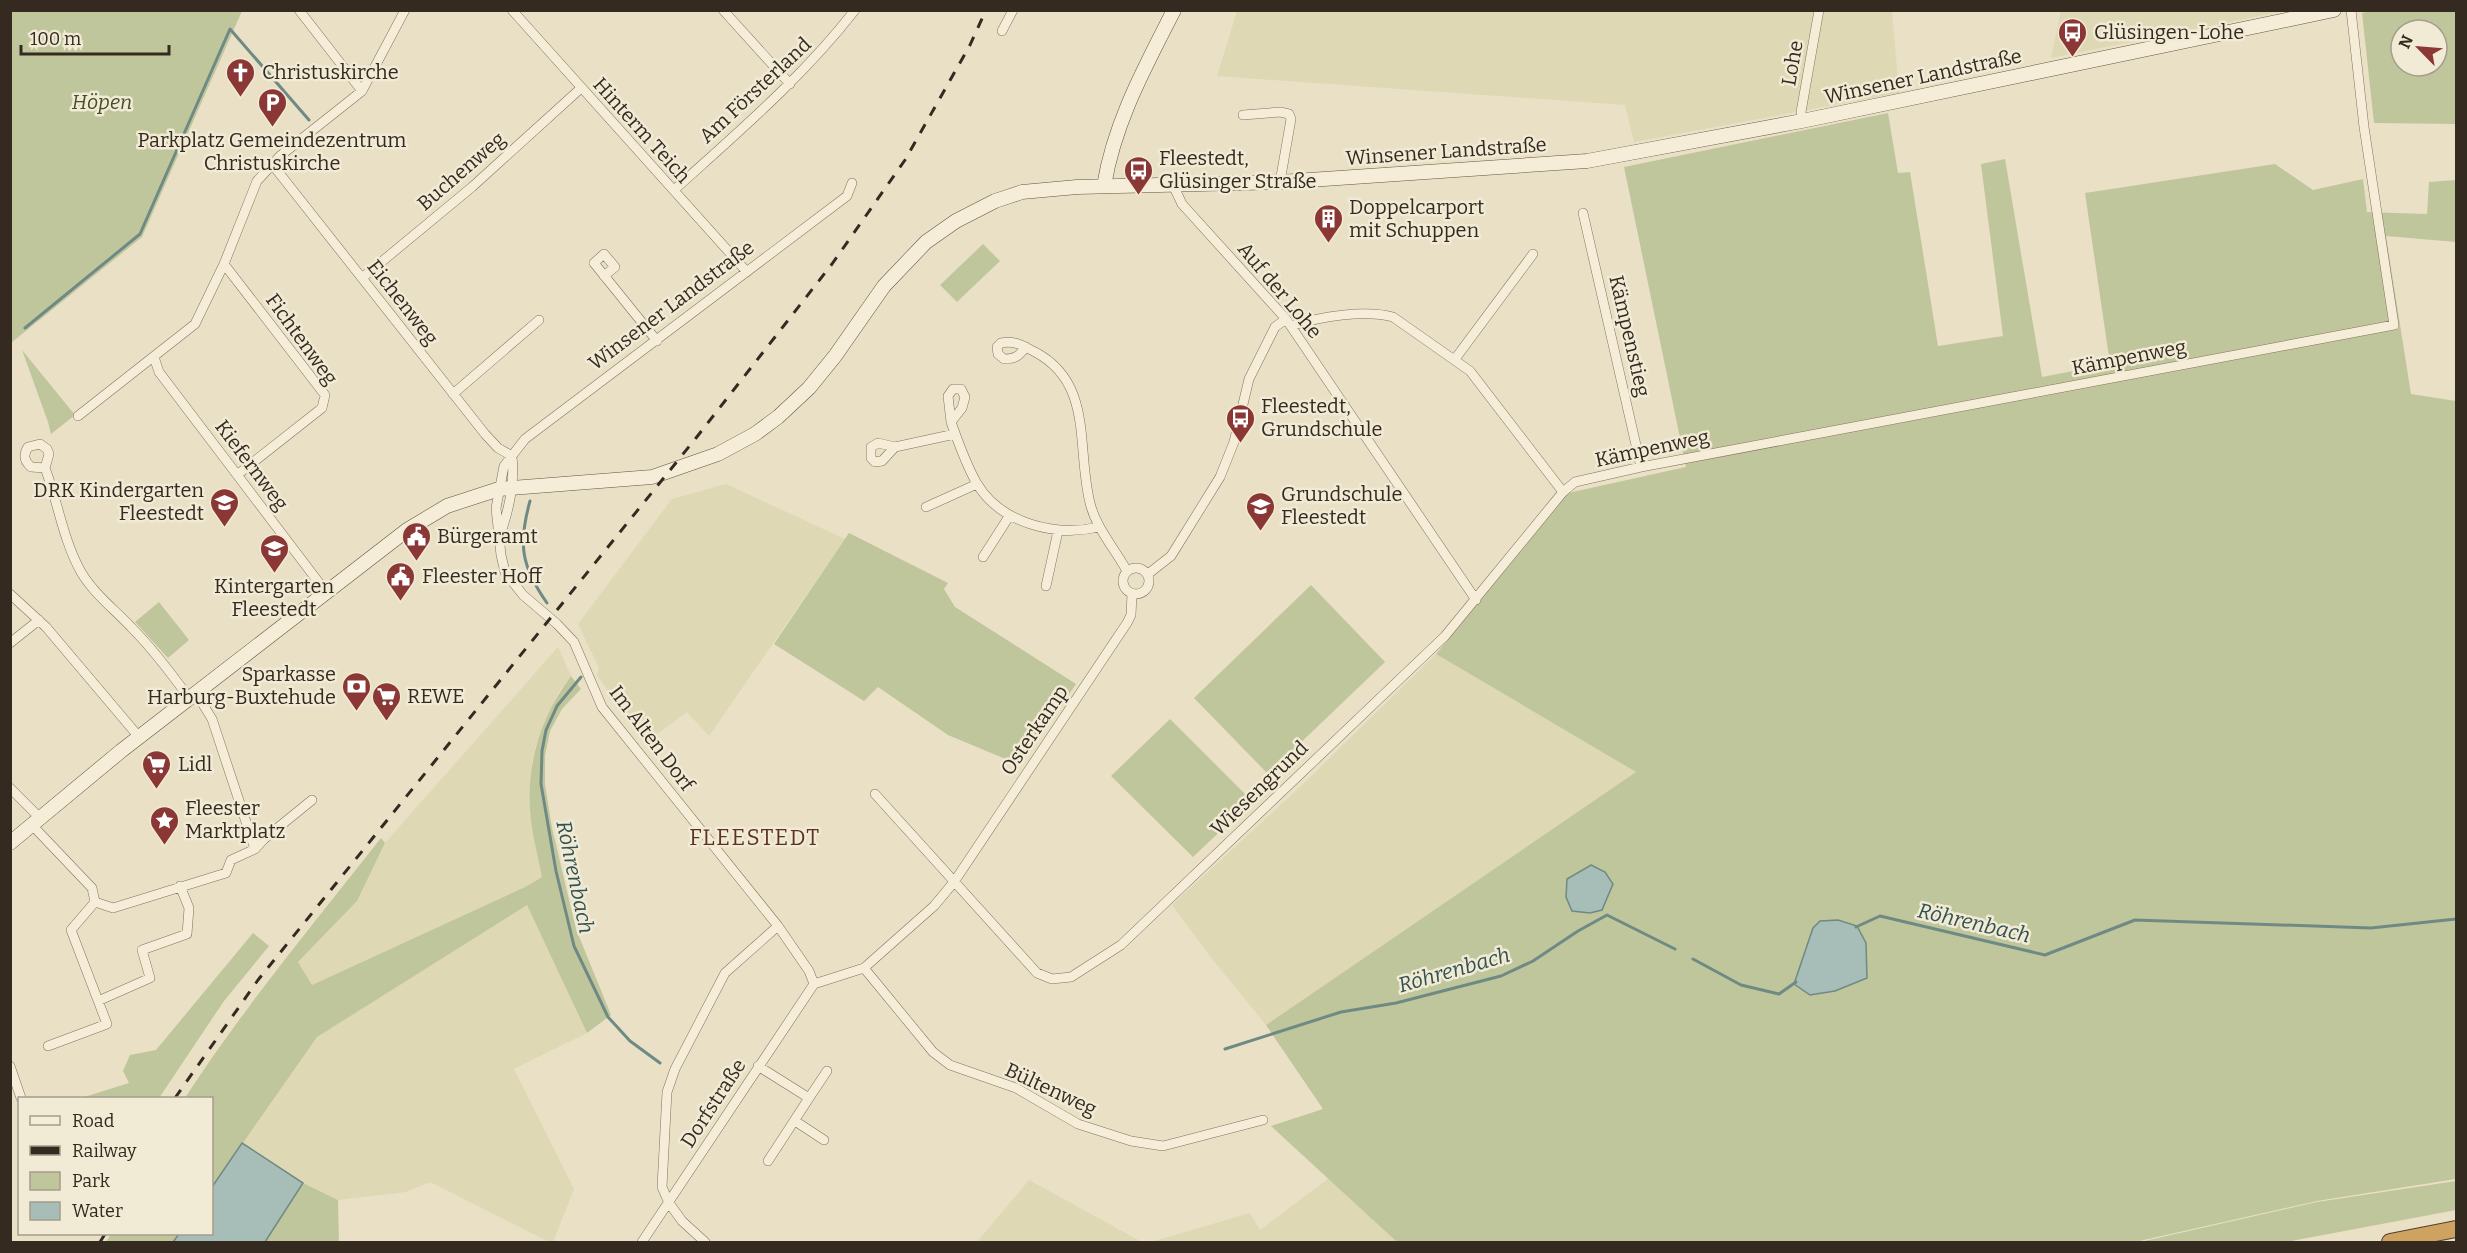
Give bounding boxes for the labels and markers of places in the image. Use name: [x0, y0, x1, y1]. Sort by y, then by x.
bus stop icon: Glüsingen-Lohe: [2057, 16, 2089, 58]
place label: Glüsingen-Lohe: [2094, 20, 2244, 44]
church icon: Christuskirche: [225, 56, 257, 98]
place label: Christuskirche: [262, 60, 399, 84]
parking icon: Parkplatz Gemeindezentrum Christuskirche: [256, 86, 288, 128]
place label: Parkplatz Gemeindezentrum Christuskirche: [138, 128, 406, 175]
place label: Fleestedt, Glüsinger Straße: [1159, 146, 1316, 193]
bus stop icon: Fleestedt, Glüsinger Straße: [1122, 154, 1154, 196]
place label: Doppelcarport mit Schuppen: [1349, 195, 1484, 242]
building icon: Doppelcarport mit Schuppen: [1312, 202, 1344, 244]
place label: Fleestedt, Grundschule: [1261, 394, 1382, 441]
bus stop icon: Fleestedt, Grundschule: [1224, 402, 1256, 444]
place label: DRK Kindergarten Fleestedt: [33, 478, 204, 525]
place label: Grundschule Fleestedt: [1281, 482, 1402, 529]
school or university icon: DRK Kindergarten Fleestedt: [209, 486, 241, 528]
school or university icon: Grundschule Fleestedt: [1244, 490, 1276, 532]
public building icon: Bürgeramt: [400, 520, 432, 562]
place label: Bürgeramt: [437, 524, 538, 548]
school or university icon: Kintergarten Fleestedt: [258, 532, 290, 574]
public building icon: Fleester Hoff: [385, 560, 417, 602]
place label: Fleester Hoff: [422, 564, 543, 588]
place label: Kintergarten Fleestedt: [214, 574, 334, 621]
place label: Sparkasse Harburg-Buxtehude: [147, 662, 336, 709]
bank icon: Sparkasse Harburg-Buxtehude: [341, 670, 373, 712]
supermarket icon: REWE: [370, 680, 402, 722]
place label: REWE: [407, 684, 464, 708]
supermarket icon: Lidl: [141, 748, 173, 790]
place label: Lidl: [178, 752, 213, 776]
place label: Fleester Marktplatz: [185, 796, 285, 843]
place icon: Fleester Marktplatz: [148, 804, 180, 846]

